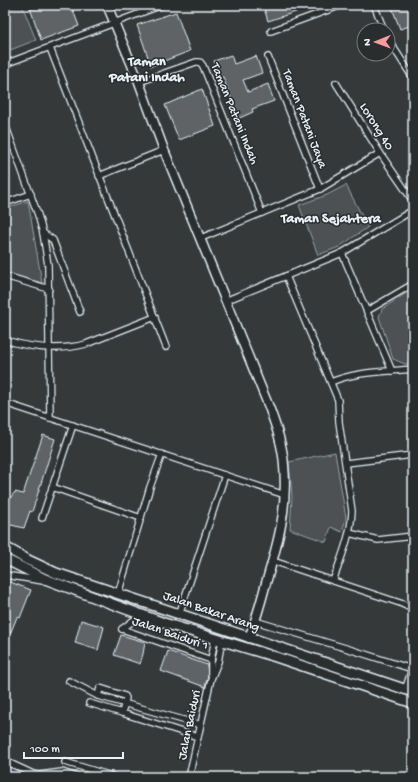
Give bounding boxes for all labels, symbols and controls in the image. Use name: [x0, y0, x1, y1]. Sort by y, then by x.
north arrow: [356, 22, 396, 62]
text: N: [362, 38, 374, 46]
district label: Taman Patani Indah: [108, 54, 185, 87]
street label: Taman Patani Indah: [206, 60, 261, 167]
street label: Taman Patani Jaya: [278, 67, 330, 171]
street label: Lorong 40: [356, 101, 397, 154]
district label: Taman Sejahtera: [280, 211, 382, 228]
street label: Jalan Bakar Arang: [161, 588, 261, 636]
street label: Jalan Baiduri 1: [130, 614, 210, 654]
street label: Jalan Baiduri: [175, 688, 205, 761]
scale bar: [24, 734, 123, 760]
text: 100 m: [29, 743, 60, 757]

